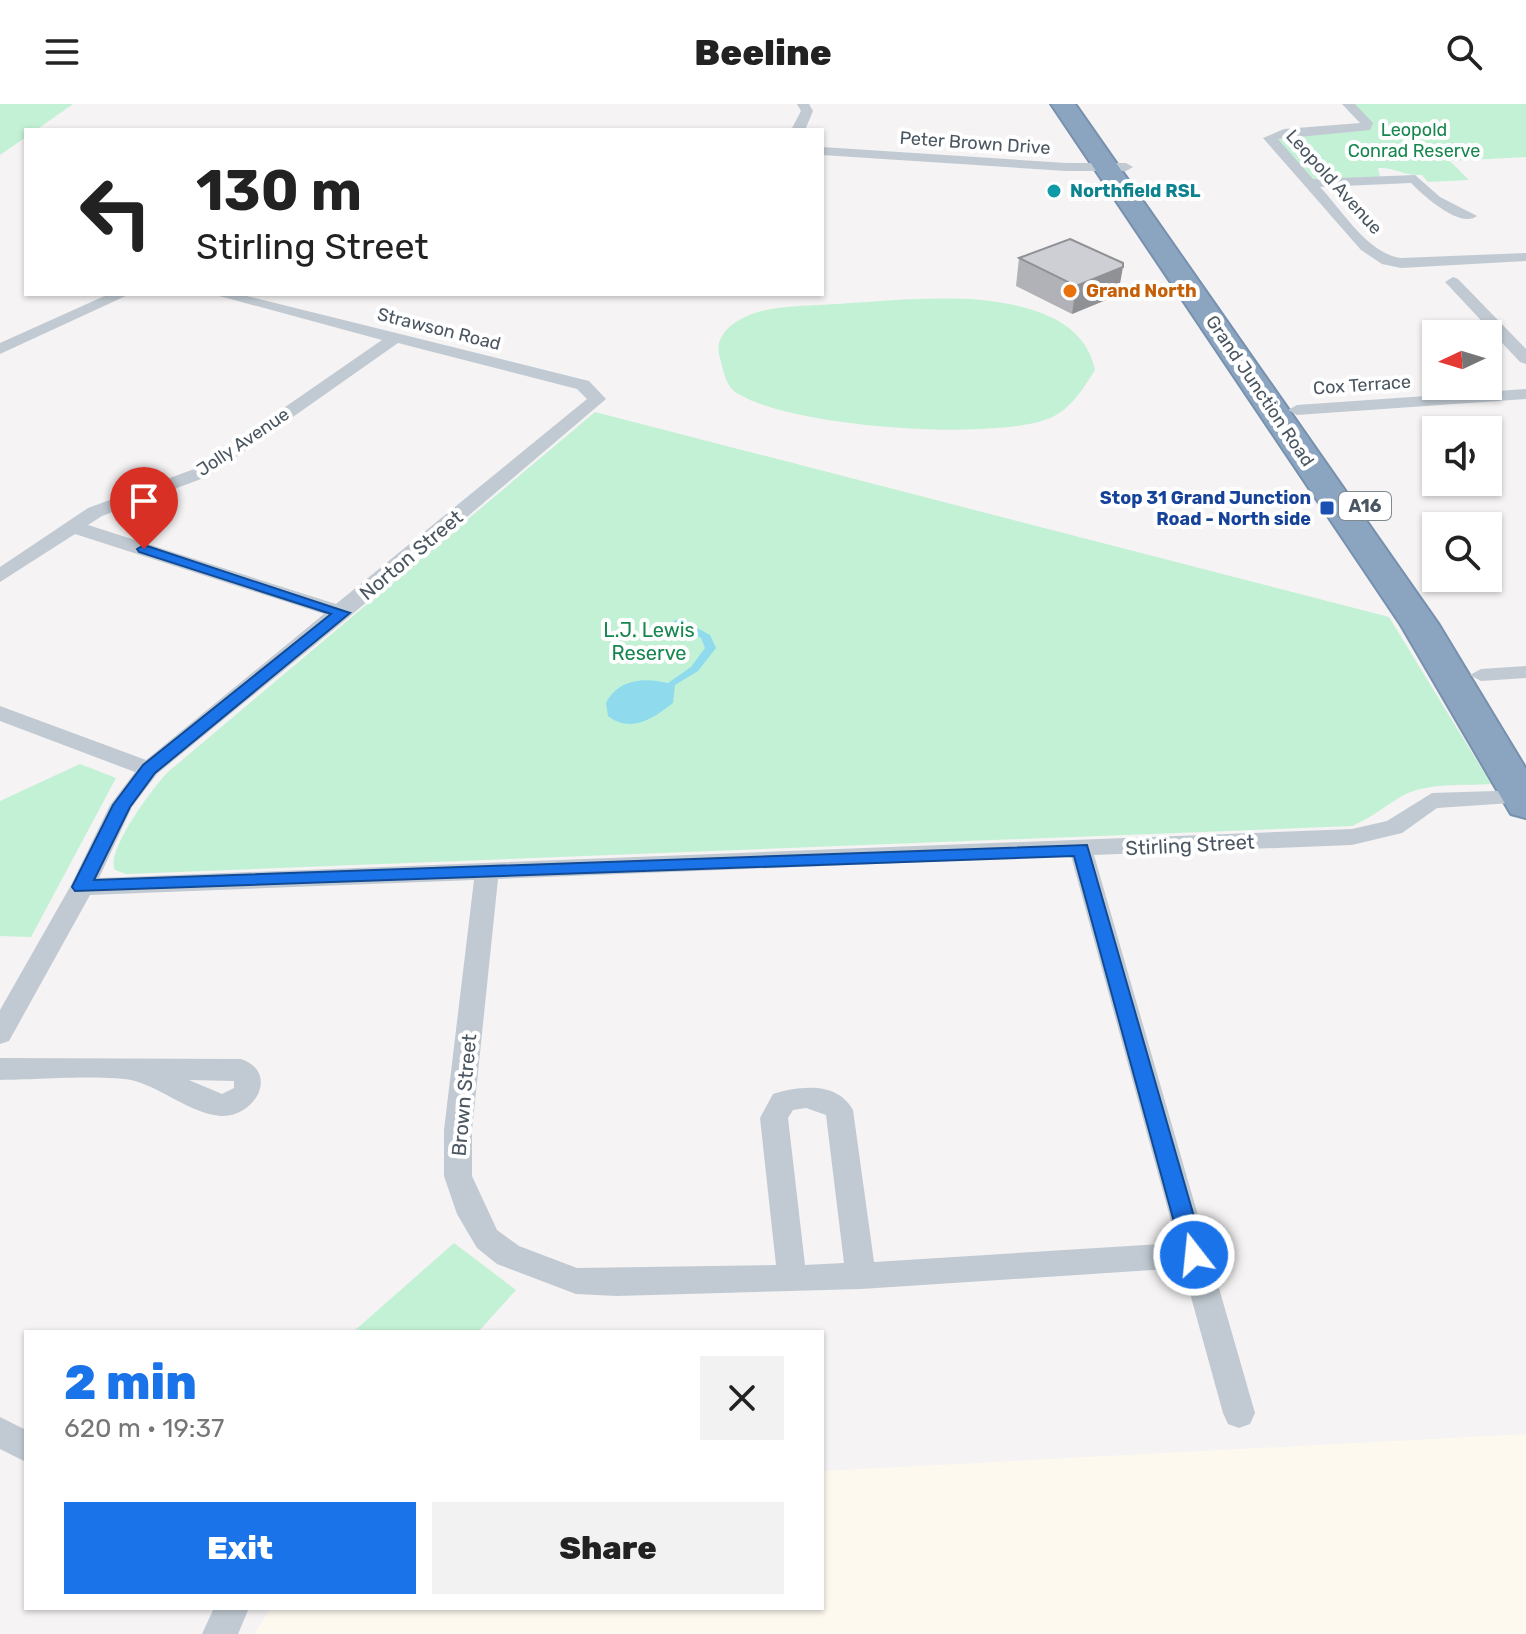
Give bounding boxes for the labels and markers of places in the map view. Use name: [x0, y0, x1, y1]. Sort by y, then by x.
place label: Northfield RSL: [1070, 180, 1201, 202]
marker: Northfield RSL: [1045, 182, 1063, 200]
place label: Grand North: [1086, 280, 1197, 302]
marker: Grand North: [1061, 282, 1079, 300]
pin: [110, 467, 178, 549]
place label: Stop 31 Grand Junction Road - North side: [1100, 487, 1311, 530]
marker: Stop 31 Grand Junction Road - North side: [1318, 499, 1336, 517]

